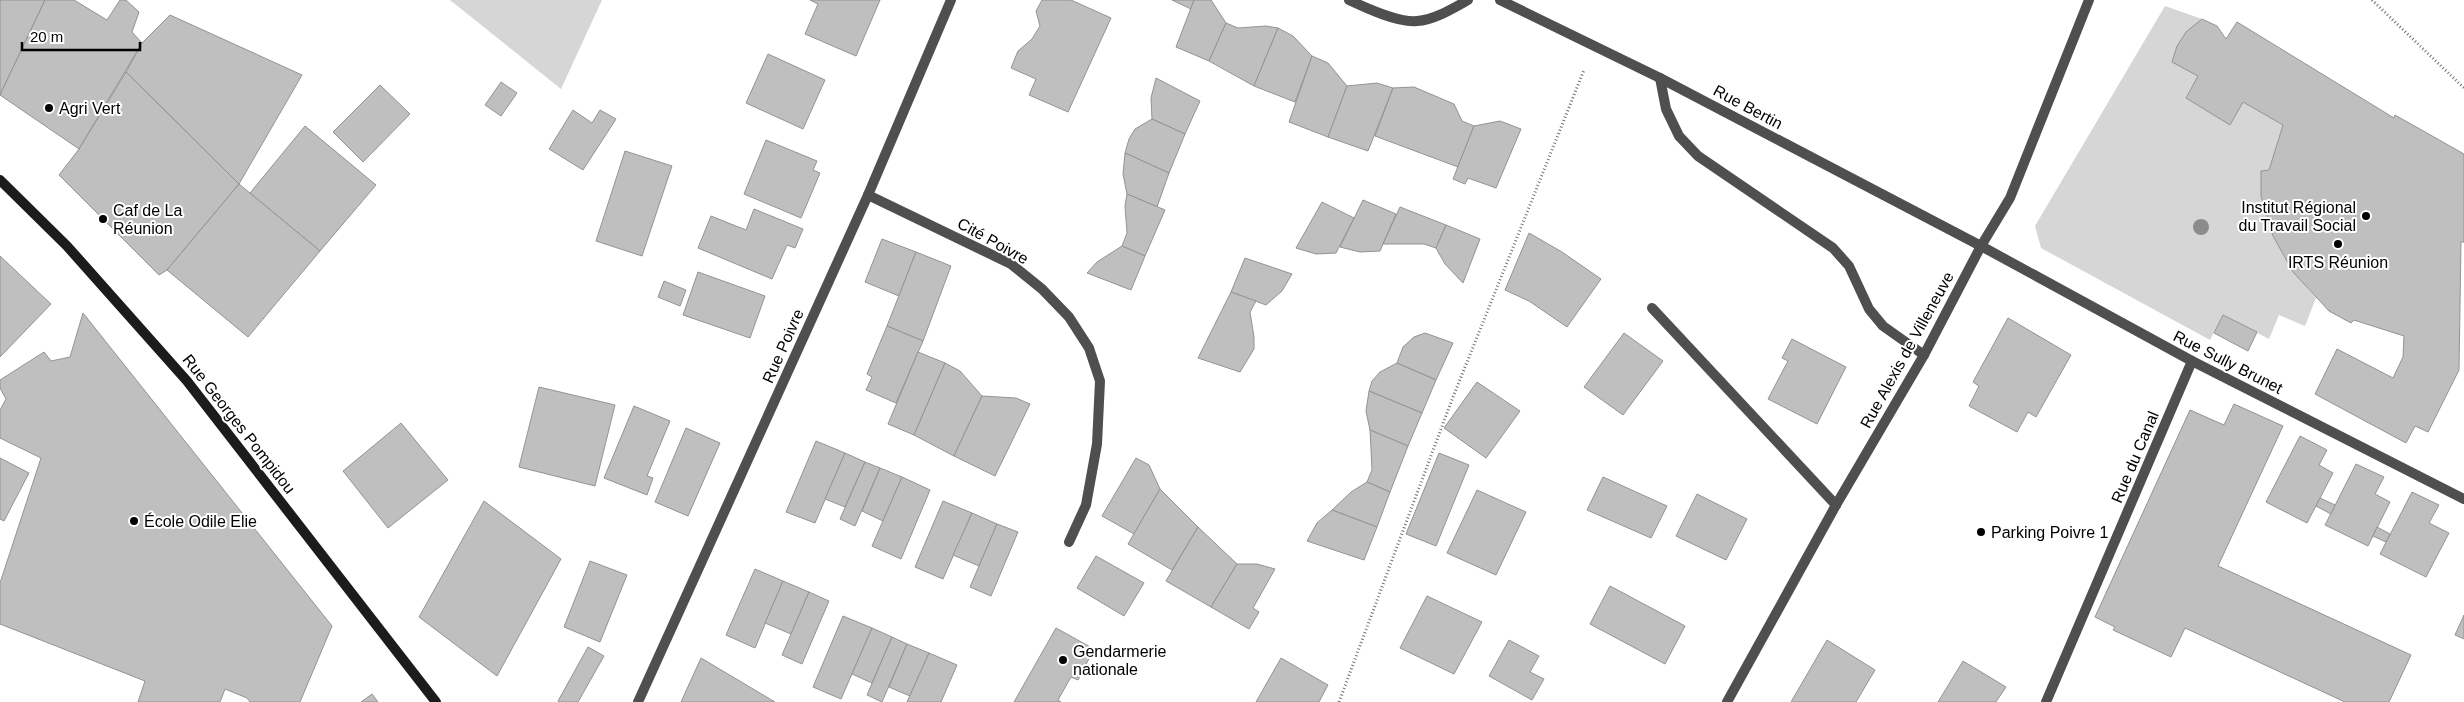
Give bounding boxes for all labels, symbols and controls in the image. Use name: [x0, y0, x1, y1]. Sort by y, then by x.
scale bar: [22, 20, 140, 52]
text: 20 m: [30, 28, 63, 45]
street label: Rue Bertin: [1711, 82, 1785, 132]
place label: Agri Vert: [59, 100, 121, 117]
marker: Agri Vert: [43, 102, 55, 114]
place label: Institut Régional du Travail Social: [2239, 199, 2356, 234]
place label: Caf de La Réunion: [113, 202, 182, 237]
marker: Institut Régional du Travail Social: [2360, 210, 2372, 222]
marker: Caf de La Réunion: [97, 213, 109, 225]
street label: Cité Poivre: [955, 215, 1031, 267]
marker: IRTS Réunion: [2332, 238, 2344, 250]
place label: IRTS Réunion: [2288, 254, 2388, 271]
street label: Rue Alexis de Villeneuve: [1857, 269, 1957, 431]
street label: Rue Poivre: [759, 306, 807, 386]
street label: Rue Sully Brunet: [2171, 327, 2286, 397]
street label: Rue Georges Pompidou: [179, 351, 299, 497]
street label: Rue du Canal: [2108, 409, 2162, 505]
place label: École Odile Elie: [144, 512, 257, 530]
marker: École Odile Elie: [128, 515, 140, 527]
place label: Parking Poivre 1: [1991, 524, 2108, 541]
marker: Parking Poivre 1: [1975, 526, 1987, 538]
place label: Gendarmerie nationale: [1073, 643, 1166, 678]
marker: Gendarmerie nationale: [1057, 654, 1069, 666]

